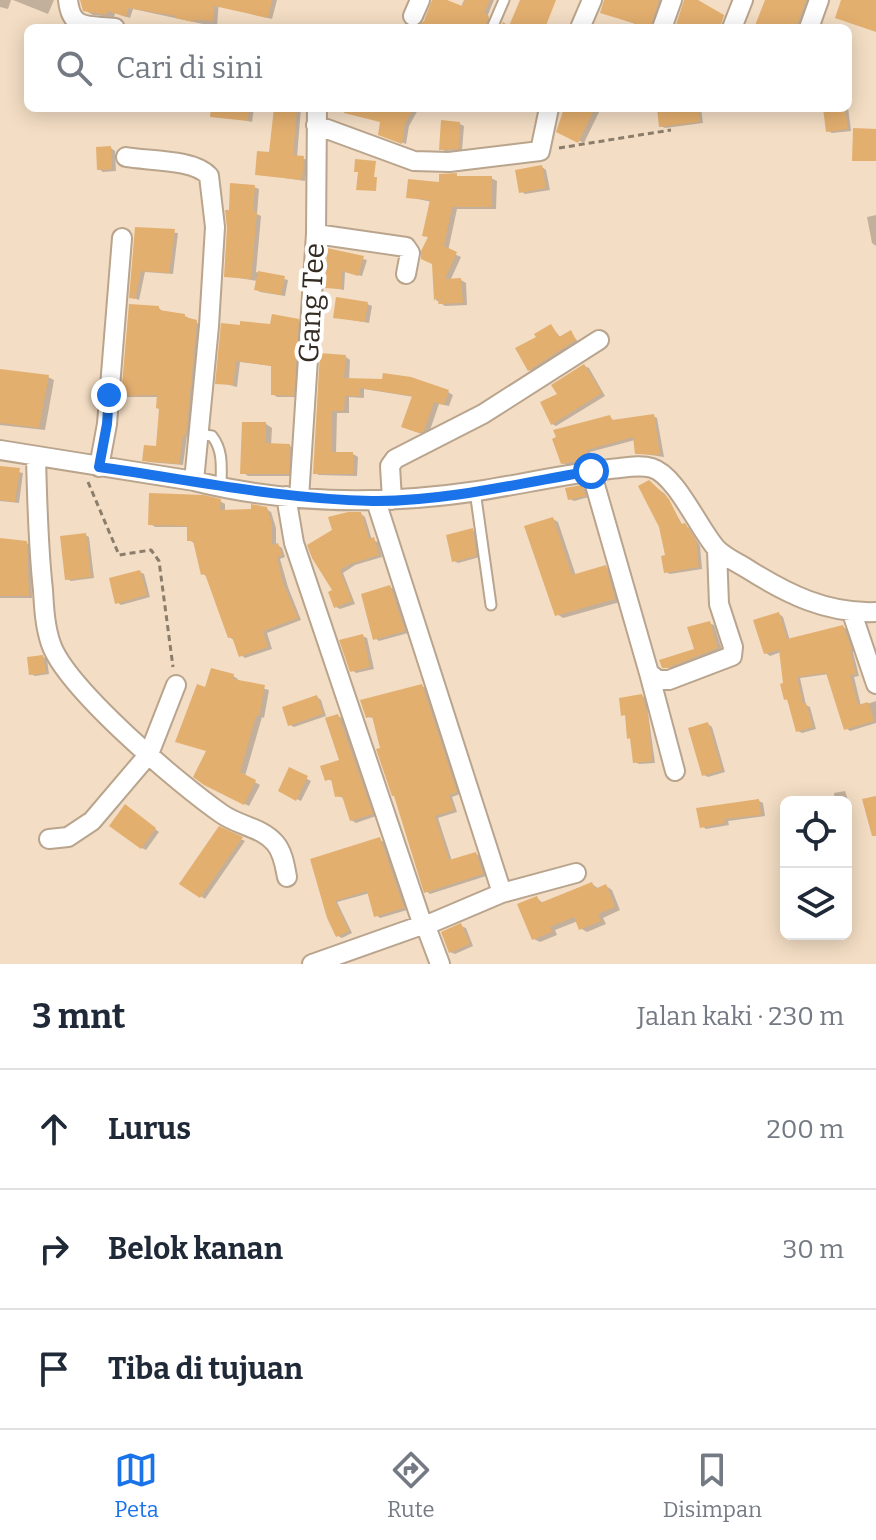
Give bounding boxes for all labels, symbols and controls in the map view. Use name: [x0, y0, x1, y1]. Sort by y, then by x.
search box: [24, 24, 852, 112]
icon: search: [52, 46, 96, 90]
text: Cari di sini: [116, 50, 263, 86]
street label: Gang Tee: [292, 242, 331, 364]
route end: [91, 377, 127, 413]
route start: [573, 453, 609, 489]
map controls: [780, 796, 852, 940]
button: locate: [780, 796, 852, 868]
button: layers: [780, 868, 852, 940]
text: 3 mnt: [32, 996, 125, 1037]
text: Jalan kaki · 230 m: [637, 1001, 844, 1032]
icon: ahead: [32, 1107, 76, 1151]
text: Lurus: [108, 1111, 191, 1147]
text: 200 m: [767, 1114, 844, 1145]
icon: right: [32, 1227, 76, 1271]
text: Belok kanan: [108, 1231, 283, 1267]
text: 30 m: [783, 1234, 844, 1265]
icon: arrive: [32, 1347, 76, 1391]
text: Tiba di tujuan: [108, 1351, 303, 1387]
tab: Peta: [114, 1448, 159, 1523]
tab: Rute: [387, 1448, 434, 1523]
tab: Disimpan: [663, 1448, 762, 1523]

